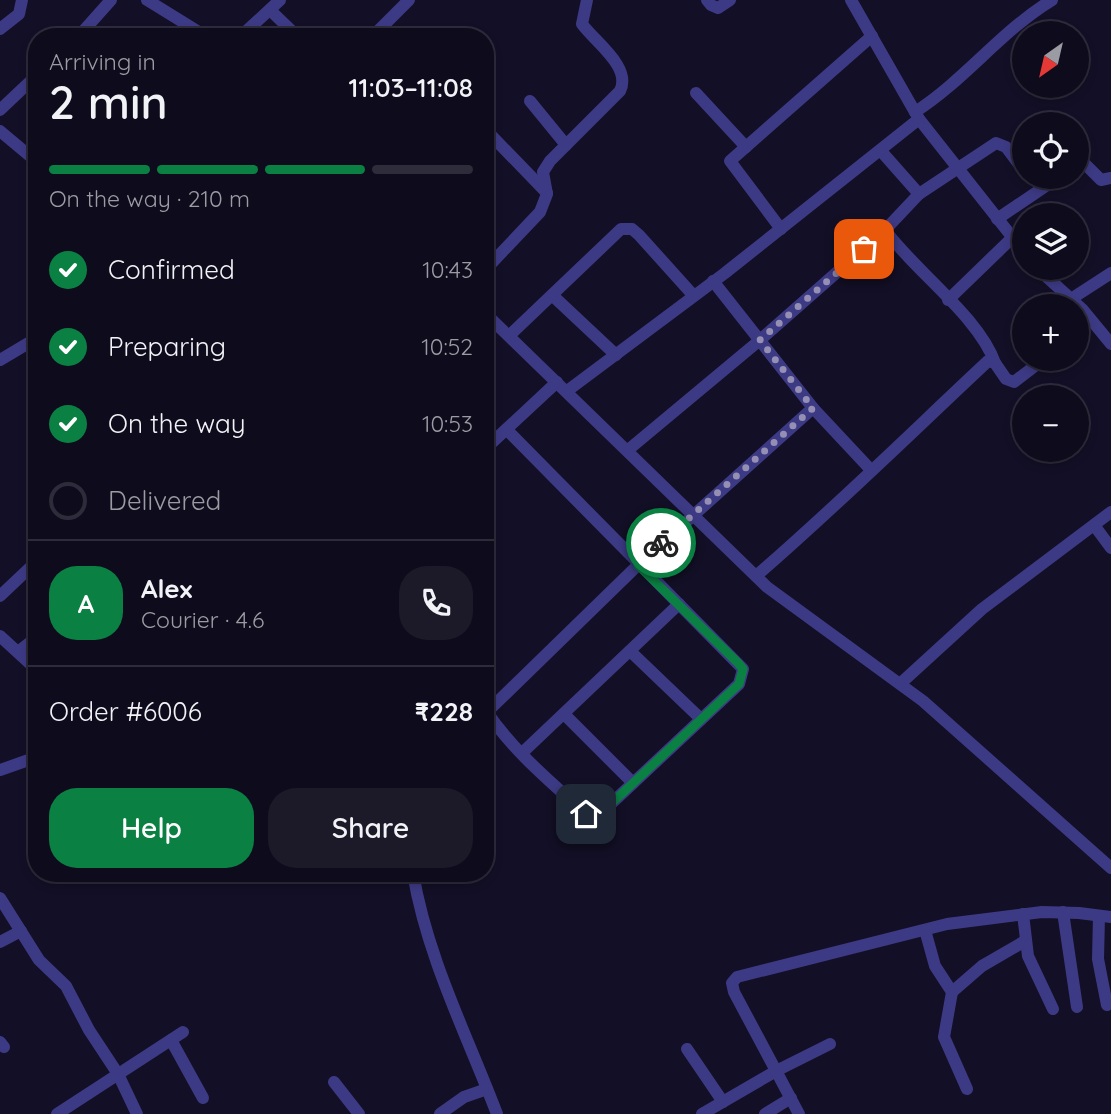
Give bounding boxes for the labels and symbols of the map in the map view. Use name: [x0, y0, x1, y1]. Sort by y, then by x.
north arrow: [1012, 21, 1088, 98]
pin: [834, 219, 894, 279]
courier: [626, 508, 696, 578]
pin: [556, 784, 616, 844]

